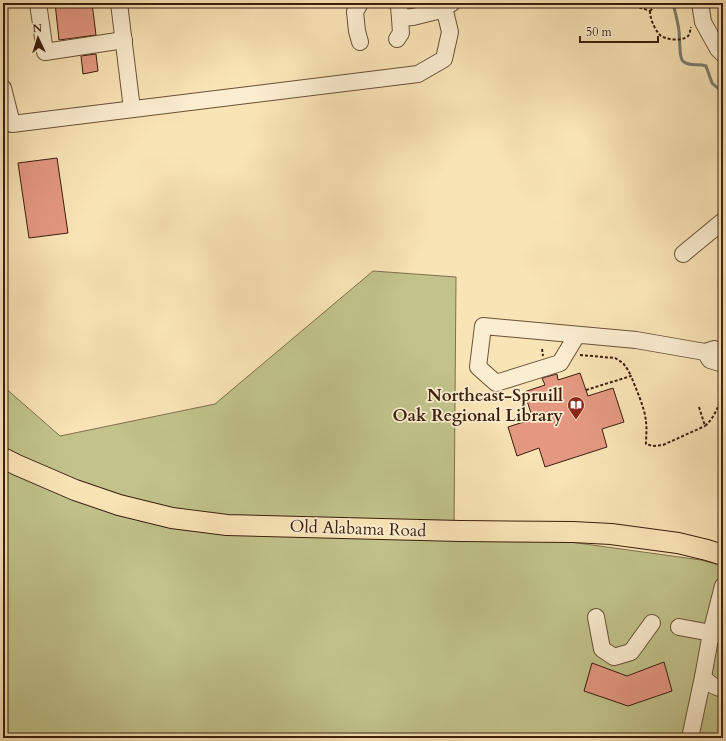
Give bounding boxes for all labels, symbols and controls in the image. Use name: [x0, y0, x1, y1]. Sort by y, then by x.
north arrow: [18, 18, 58, 58]
scale bar: [580, 18, 658, 44]
text: N: [32, 21, 43, 36]
text: 50 m: [586, 24, 613, 40]
place label: Northeast-Spruill Oak Regional Library: [392, 384, 563, 427]
library icon: Northeast-Spruill Oak Regional Library: [566, 395, 586, 420]
street label: Old Alabama Road: [289, 515, 427, 542]

